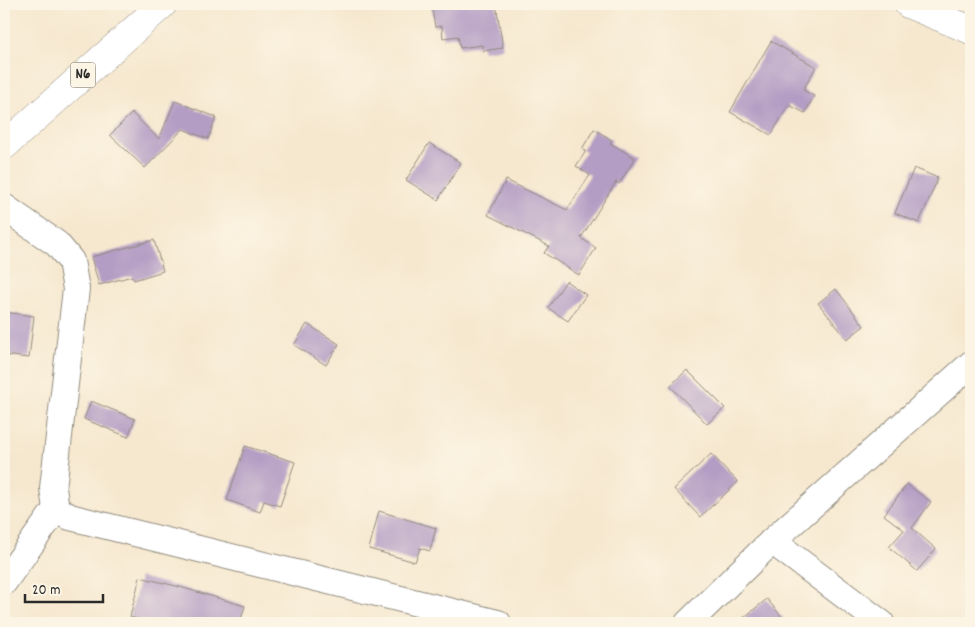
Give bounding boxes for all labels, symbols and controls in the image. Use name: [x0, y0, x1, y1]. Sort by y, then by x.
road number: N6: [70, 62, 96, 88]
scale bar: [25, 572, 102, 604]
text: 20 m: [32, 580, 60, 602]

